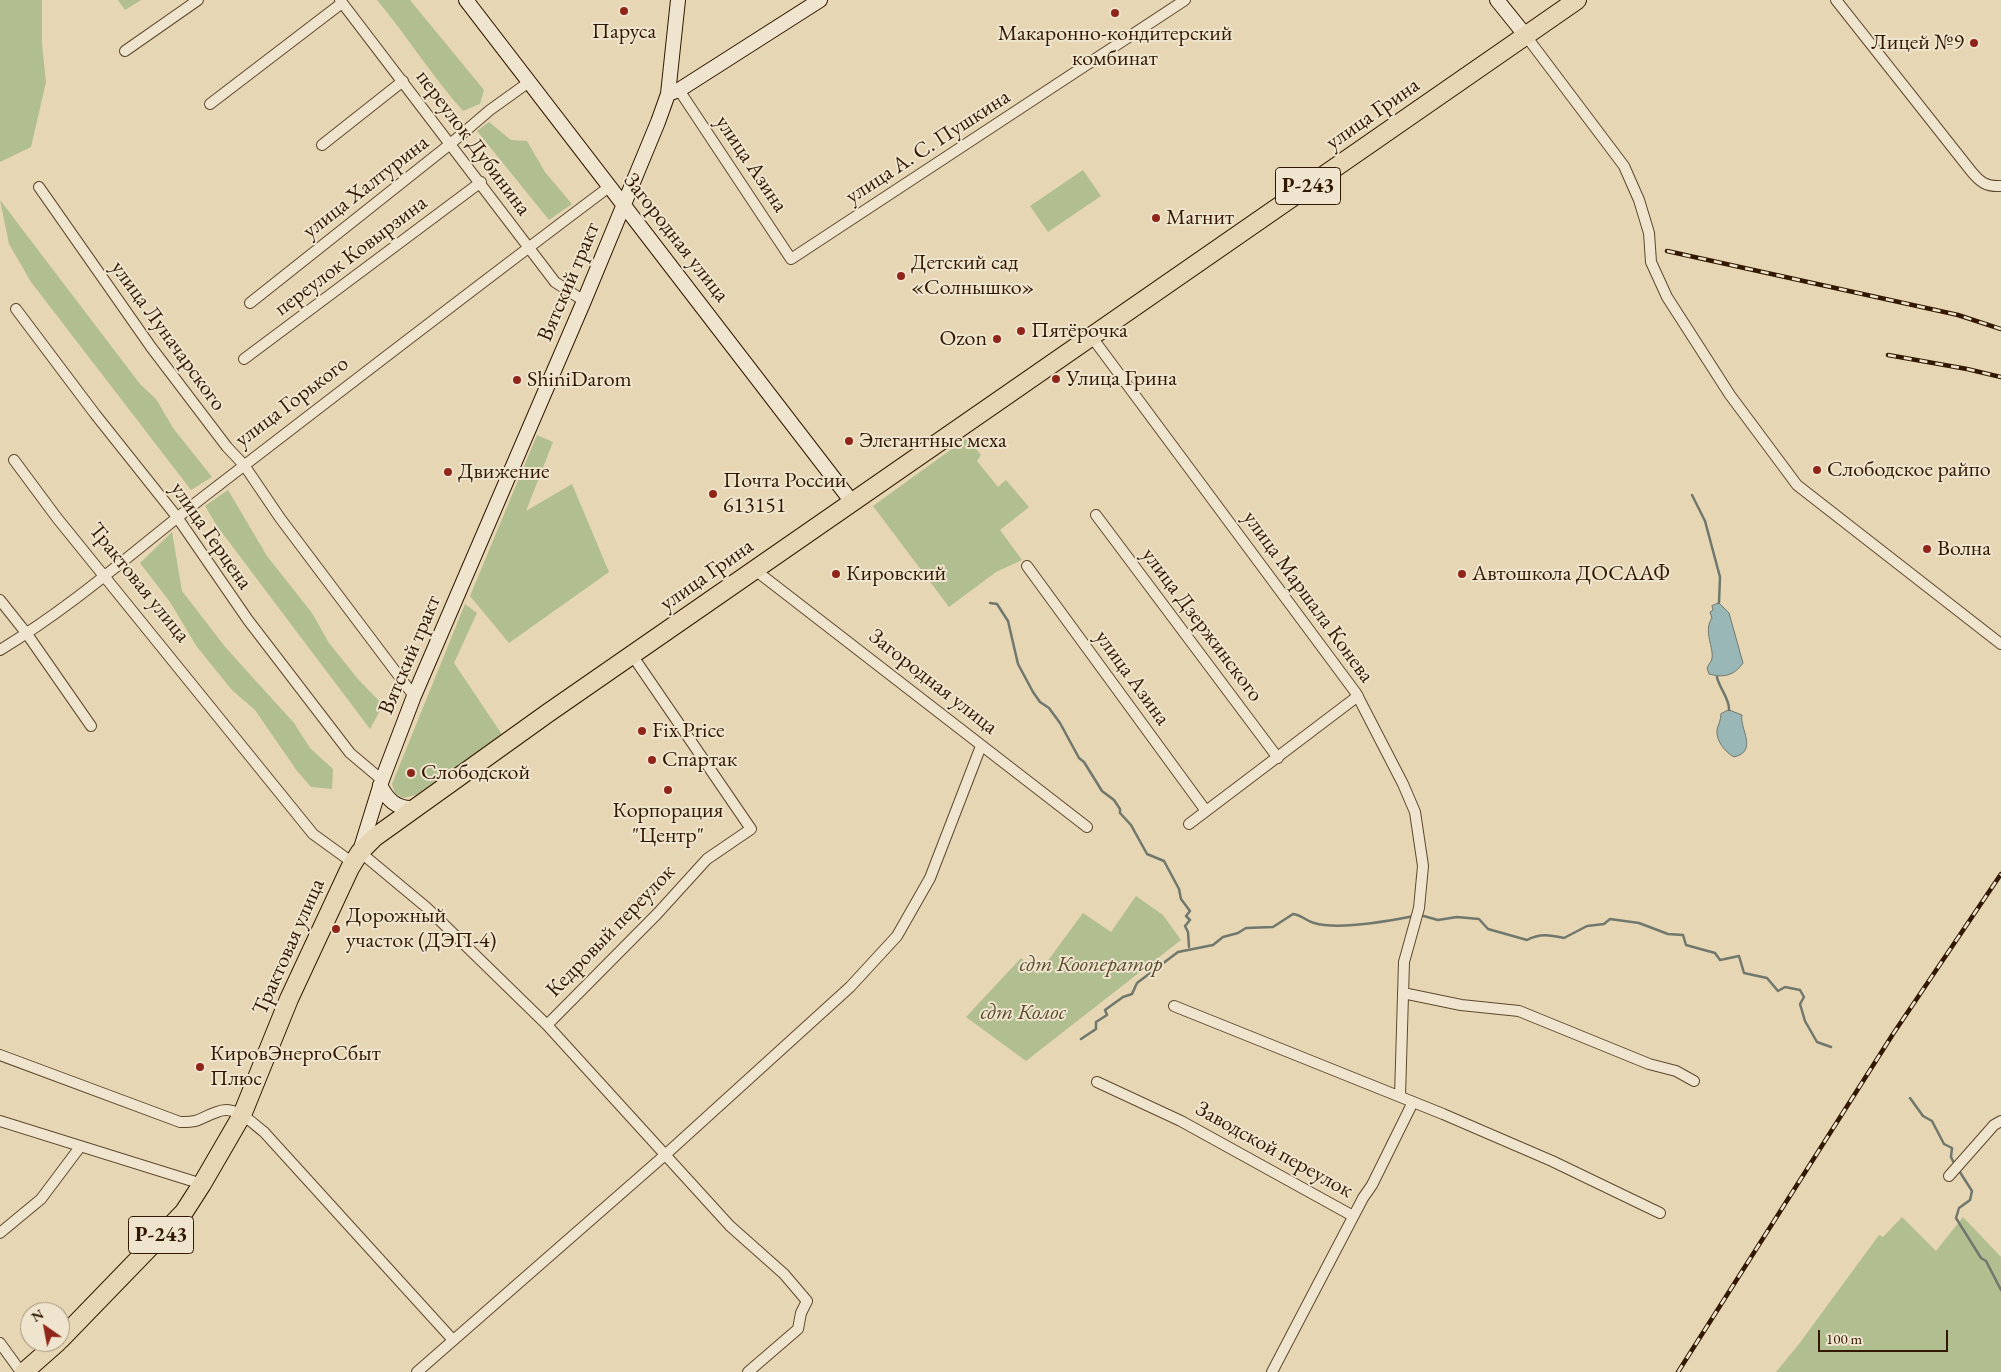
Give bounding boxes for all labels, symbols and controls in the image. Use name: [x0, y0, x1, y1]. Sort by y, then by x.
marker: Паруса: [618, 5, 630, 17]
marker: Макаронно-кондитерский комбинат: [1109, 7, 1121, 19]
place label: Паруса: [592, 19, 656, 45]
place label: Макаронно-кондитерский комбинат: [998, 21, 1232, 72]
place label: Лицей №9: [1871, 30, 1964, 56]
marker: Лицей №9: [1968, 37, 1980, 49]
street label: переулок Дубинина: [410, 65, 536, 221]
street label: улица Грина: [1321, 72, 1425, 156]
street label: улица А. С. Пушкина: [841, 84, 1015, 210]
street label: улица Азина: [709, 111, 793, 217]
street label: улица Халтурина: [298, 130, 434, 244]
street label: Загородная улица: [617, 168, 735, 308]
road number: Р-243: [1276, 168, 1340, 205]
street label: переулок Ковырзина: [269, 190, 433, 322]
place label: Магнит: [1166, 205, 1234, 231]
marker: Магнит: [1150, 212, 1162, 224]
street label: Вятский тракт: [532, 218, 606, 346]
place label: Детский сад «Солнышко»: [911, 250, 1034, 302]
street label: улица Луначарского: [105, 256, 231, 416]
marker: Детский сад «Солнышко»: [895, 270, 907, 282]
place label: Пятёрочка: [1031, 318, 1128, 344]
marker: Пятёрочка: [1015, 325, 1027, 337]
place label: Ozon: [939, 326, 987, 352]
marker: Ozon: [991, 333, 1003, 345]
street label: улица Горького: [230, 351, 354, 453]
place label: Улица Грина: [1066, 366, 1177, 392]
place label: ShiniDarom: [527, 367, 632, 393]
marker: Улица Грина: [1050, 373, 1062, 385]
marker: ShiniDarom: [511, 374, 523, 386]
place label: Элегантные меха: [859, 428, 1007, 454]
marker: Элегантные меха: [843, 435, 855, 447]
place label: Слободское райпо: [1827, 457, 1991, 483]
place label: Движение: [458, 459, 550, 485]
marker: Слободское райпо: [1811, 464, 1823, 476]
marker: Движение: [442, 466, 454, 478]
place label: Почта России 613151: [723, 468, 846, 520]
street label: улица Герцена: [164, 477, 258, 595]
marker: Почта России 613151: [707, 488, 719, 500]
street label: улица Маршала Конева: [1237, 506, 1379, 688]
street label: Трактовая улица: [83, 518, 195, 648]
street label: улица Грина: [655, 533, 759, 617]
place label: Волна: [1937, 536, 1991, 562]
street label: улица Дзержинского: [1136, 543, 1268, 707]
marker: Волна: [1921, 543, 1933, 555]
place label: Кировский: [846, 561, 946, 587]
place label: Автошкола ДОСААФ: [1472, 561, 1670, 587]
marker: Кировский: [830, 568, 842, 580]
marker: Автошкола ДОСААФ: [1456, 568, 1468, 580]
street label: Вятский тракт: [373, 591, 447, 719]
street label: Загородная улица: [863, 623, 1003, 741]
street label: улица Азина: [1089, 625, 1175, 731]
place label: Fix Price: [652, 718, 724, 744]
marker: Fix Price: [636, 725, 648, 737]
place label: Спартак: [662, 747, 737, 773]
marker: Спартак: [646, 754, 658, 766]
place label: Слободской: [421, 760, 530, 786]
marker: Слободской: [405, 767, 417, 779]
marker: Корпорация "Центр": [662, 784, 674, 796]
place label: Корпорация "Центр": [613, 798, 723, 849]
street label: Кедровый переулок: [541, 859, 681, 1003]
street label: Трактовая улица: [247, 875, 331, 1019]
place label: Дорожный участок (ДЭП-4): [346, 903, 497, 954]
marker: Дорожный участок (ДЭП-4): [330, 923, 342, 935]
park label: сдт Кооператор: [1020, 952, 1162, 978]
park label: сдт Колос: [980, 1000, 1066, 1026]
place label: КировЭнергоСбыт Плюс: [210, 1041, 381, 1092]
marker: КировЭнергоСбыт Плюс: [194, 1061, 206, 1073]
street label: Заводской переулок: [1191, 1096, 1357, 1204]
road number: Р-243: [128, 1216, 194, 1254]
north arrow: [20, 1302, 70, 1352]
text: N: [28, 1305, 47, 1326]
scale bar: [1821, 1320, 1951, 1352]
text: 100 m: [1826, 1329, 1862, 1348]

